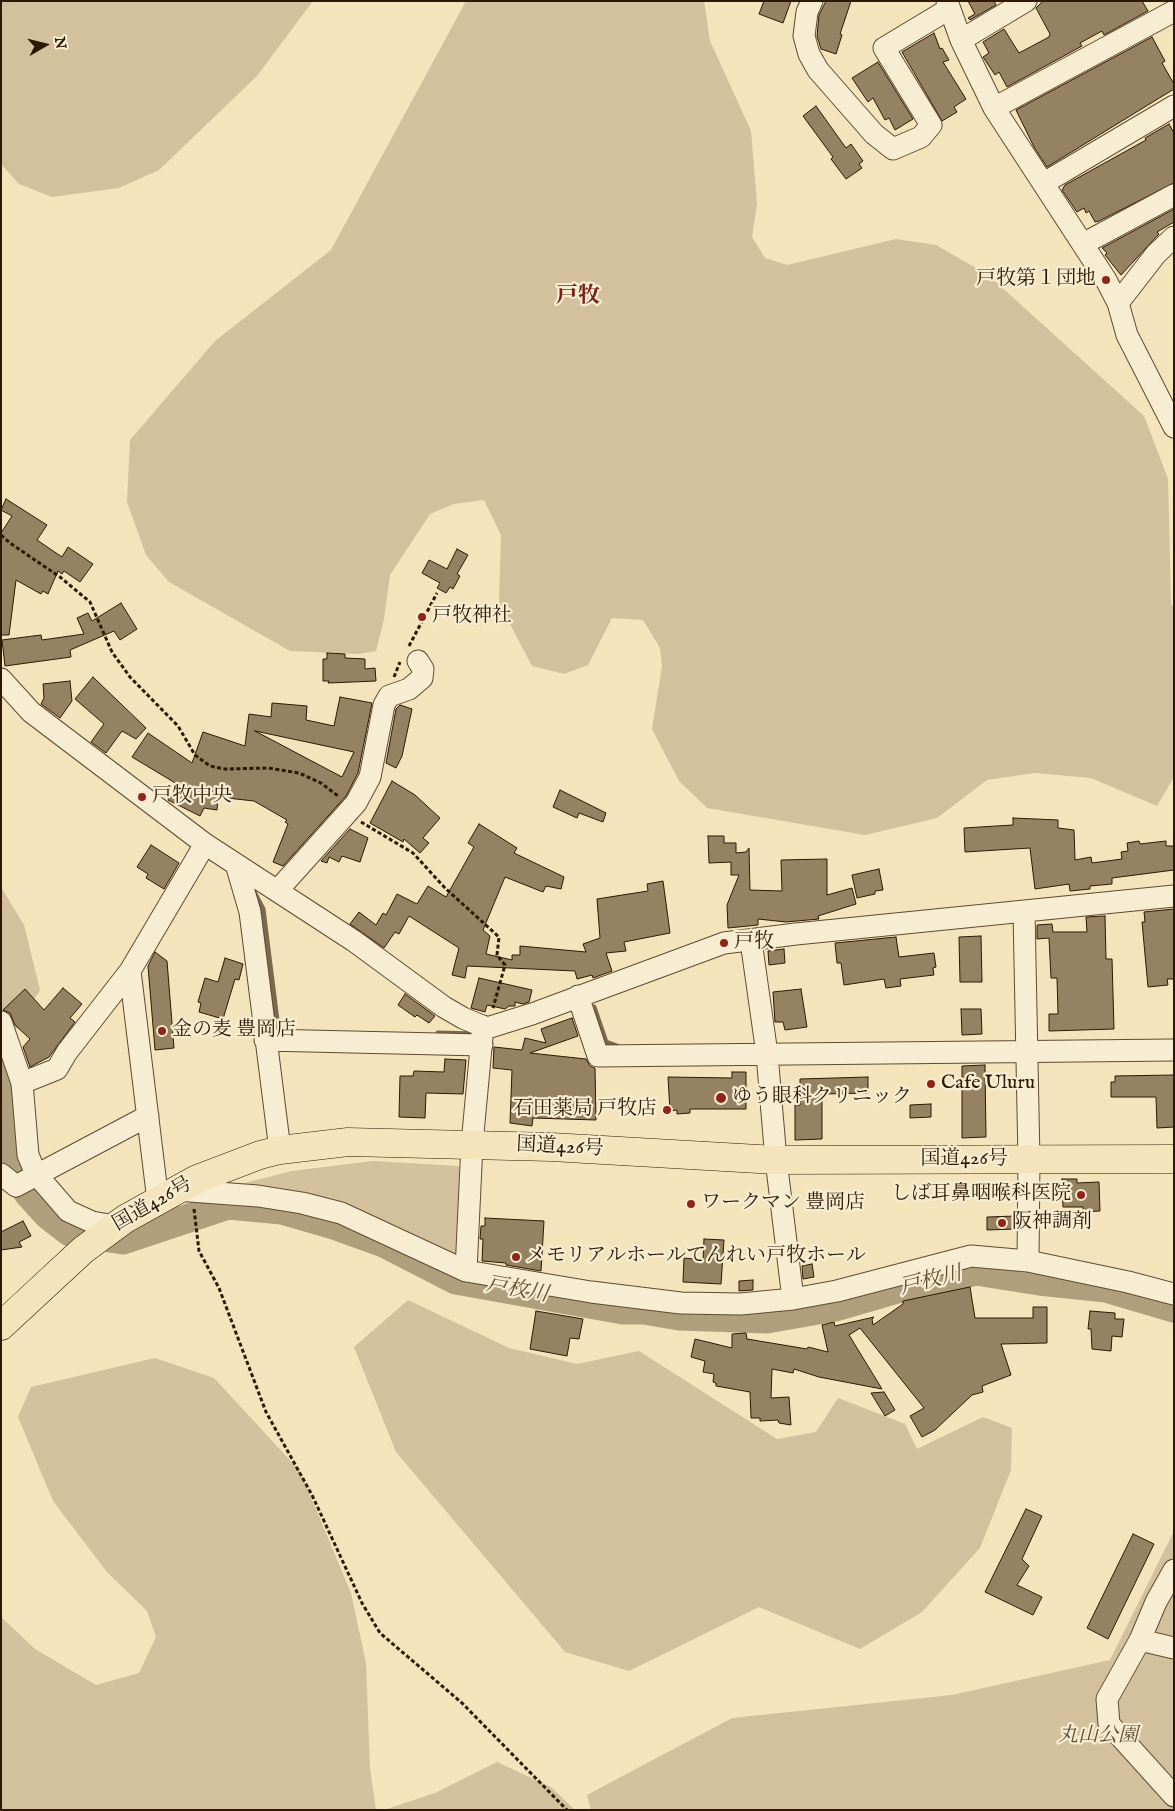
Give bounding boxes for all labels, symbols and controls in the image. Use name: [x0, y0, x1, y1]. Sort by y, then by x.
north arrow: [20, 20, 70, 70]
text: N: [50, 36, 70, 50]
place label: 戸牧第１団地: [976, 268, 1096, 292]
marker: 戸牧第１団地: [1100, 274, 1112, 286]
district label: 戸牧: [556, 284, 600, 310]
place label: 戸牧神社: [432, 605, 512, 629]
marker: 戸牧神社: [416, 611, 428, 623]
place label: 戸牧中央: [152, 785, 232, 809]
marker: 戸牧中央: [136, 791, 148, 803]
place label: 戸牧: [734, 931, 774, 955]
marker: 戸牧: [718, 937, 730, 949]
place label: 金の麦 豊岡店: [172, 1019, 296, 1043]
marker: 金の麦 豊岡店: [156, 1025, 168, 1037]
place label: Cafe Uluru: [941, 1072, 1035, 1096]
marker: Cafe Uluru: [925, 1078, 937, 1090]
place label: ゆう眼科クリニック: [732, 1086, 912, 1110]
marker: ゆう眼科クリニック: [714, 1091, 728, 1105]
place label: 石田薬局 戸牧店: [513, 1098, 657, 1122]
marker: 石田薬局 戸牧店: [661, 1104, 673, 1116]
street label: 国道426号: [516, 1134, 604, 1162]
street label: 国道426号: [920, 1148, 1008, 1172]
street label: 国道426号: [109, 1173, 197, 1237]
place label: しば耳鼻咽喉科医院: [891, 1183, 1071, 1207]
marker: しば耳鼻咽喉科医院: [1075, 1189, 1087, 1201]
place label: ワークマン 豊岡店: [701, 1192, 865, 1216]
marker: ワークマン 豊岡店: [685, 1198, 697, 1210]
place label: 阪神調剤: [1012, 1211, 1092, 1235]
marker: 阪神調剤: [996, 1217, 1008, 1229]
place label: メモリアルホールてんれい戸牧ホール: [526, 1245, 866, 1269]
marker: メモリアルホールてんれい戸牧ホール: [510, 1251, 522, 1263]
water label: 戸枚川: [897, 1262, 965, 1302]
water label: 戸枚川: [484, 1273, 550, 1309]
park label: 丸山公園: [1058, 1725, 1138, 1749]

